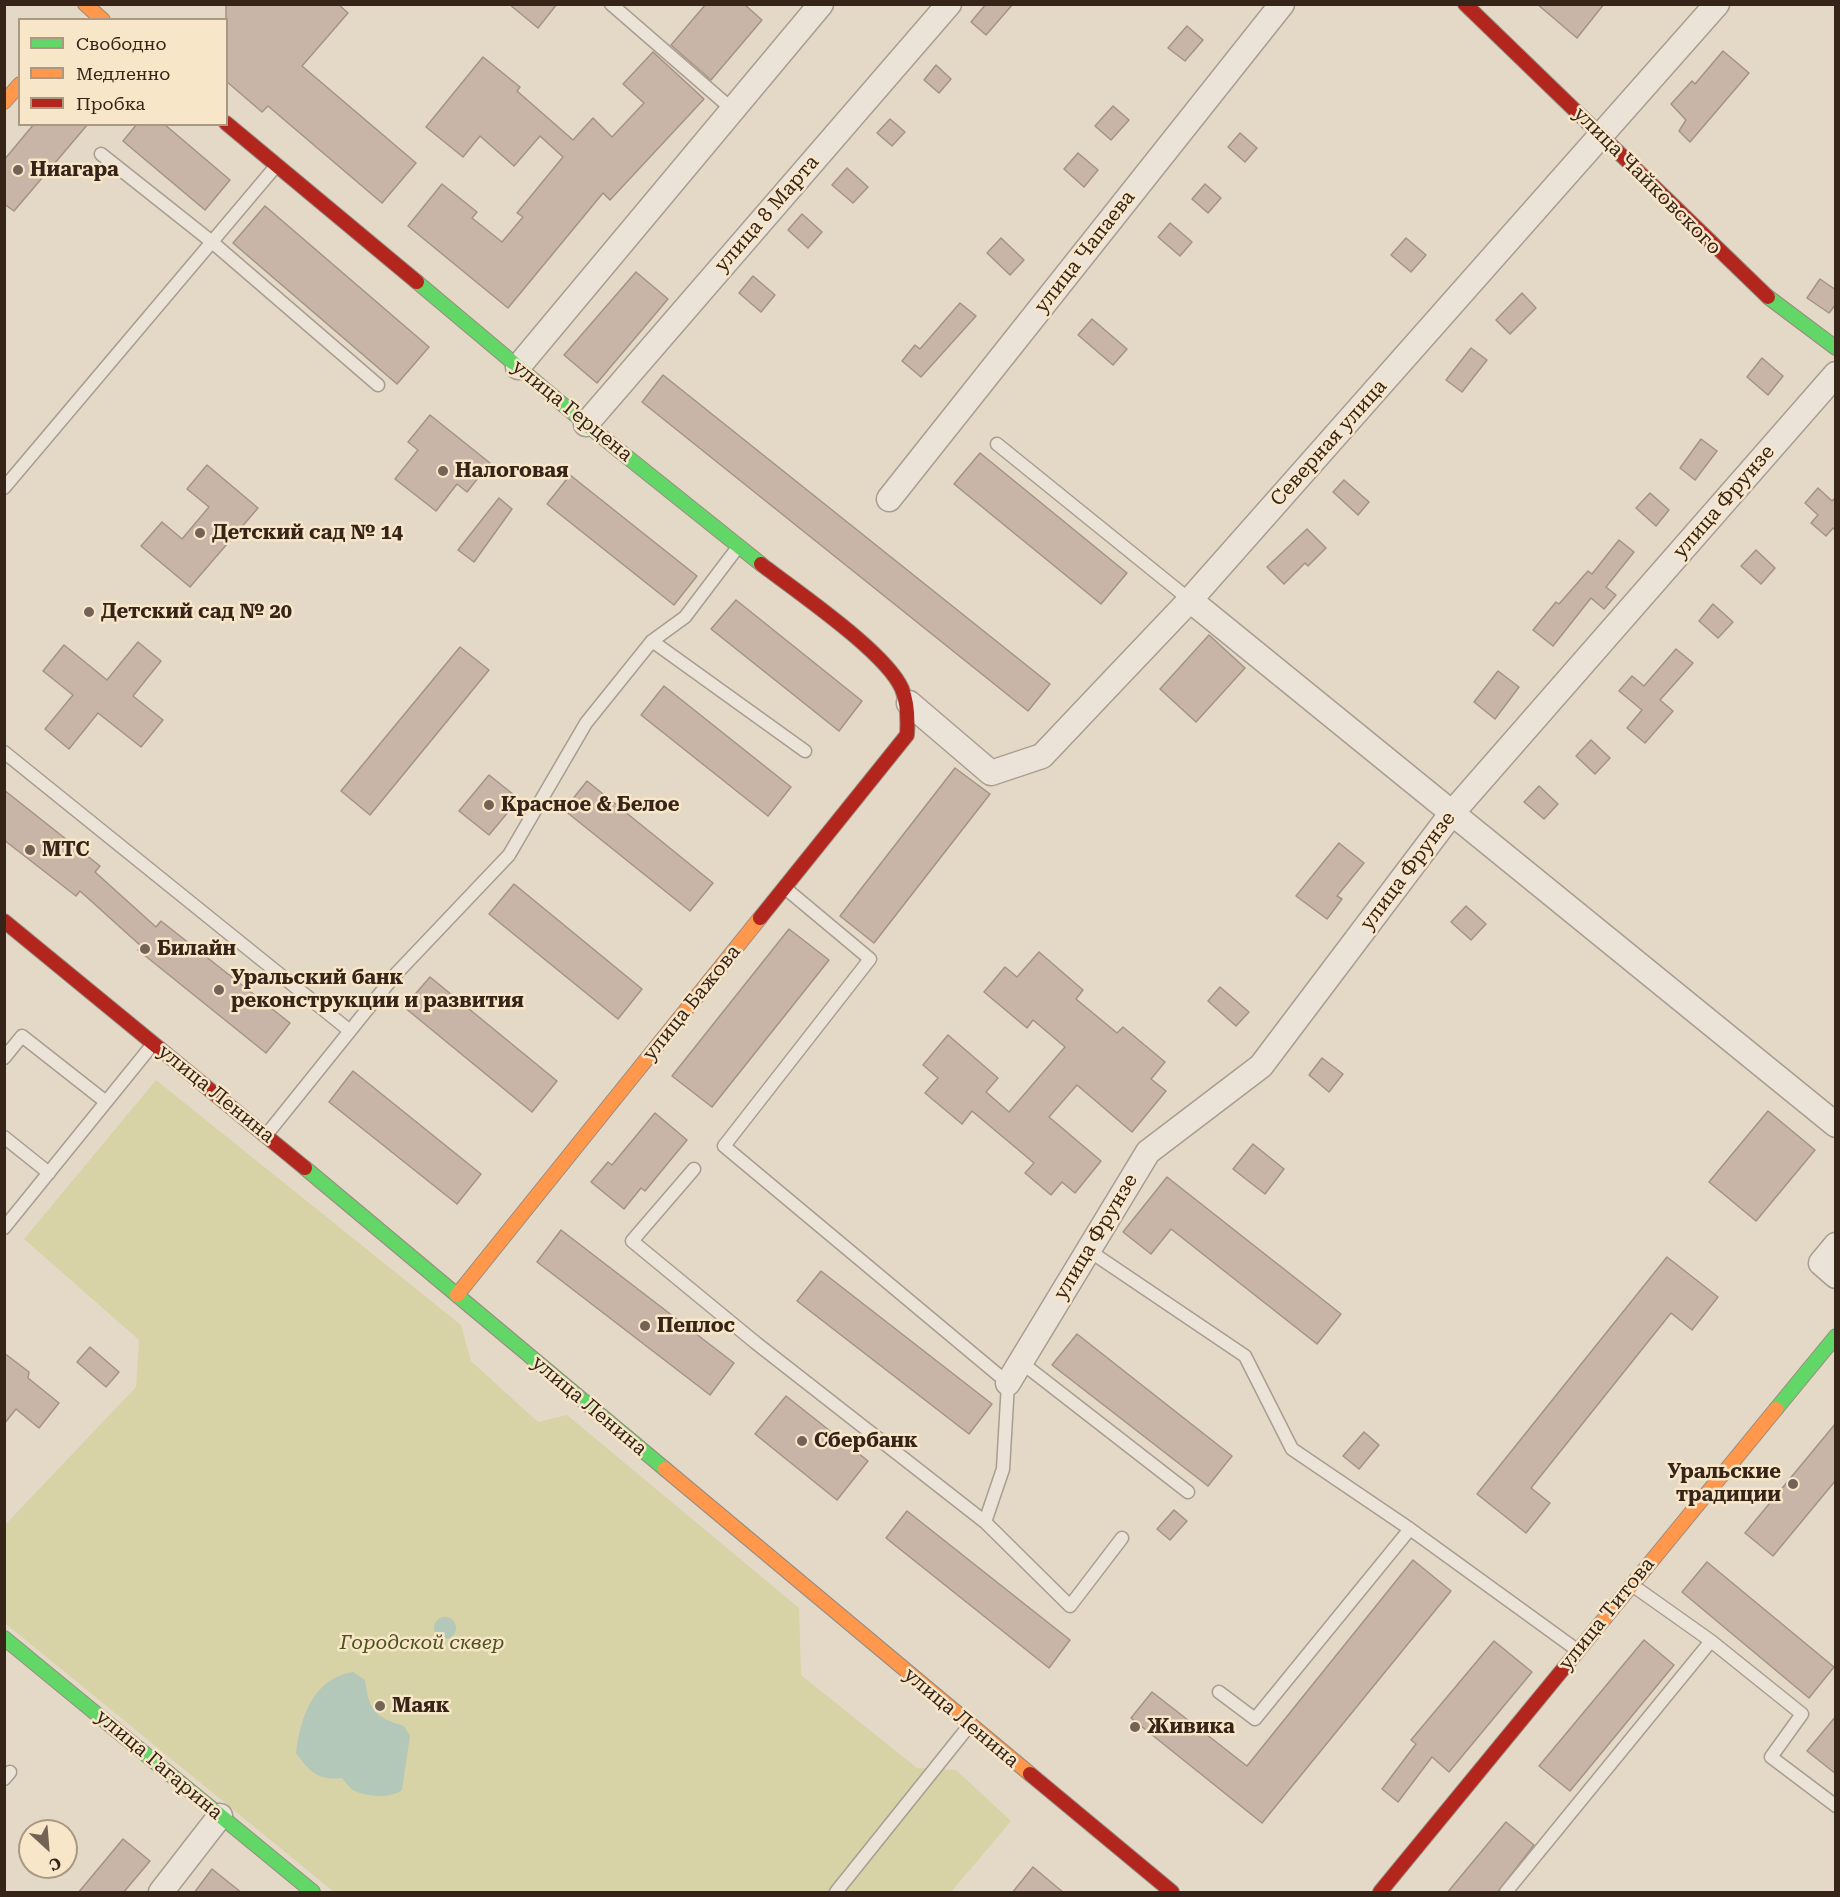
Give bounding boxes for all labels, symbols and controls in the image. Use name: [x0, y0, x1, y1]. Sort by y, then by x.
legend: [18, 18, 228, 126]
text: Свободно: [76, 33, 166, 54]
text: Медленно: [76, 63, 170, 84]
text: Пробка: [76, 93, 145, 114]
street label: улица Чайковского: [1568, 102, 1726, 260]
street label: улица 8 Марта: [710, 151, 824, 277]
place label: Ниагара: [30, 158, 119, 182]
marker: Ниагара: [11, 163, 25, 177]
street label: улица Чапаева: [1030, 186, 1140, 318]
street label: улица Герцена: [507, 355, 637, 467]
street label: Северная улица: [1266, 375, 1392, 511]
street label: улица Фрунзе: [1668, 440, 1780, 564]
place label: Налоговая: [455, 459, 569, 483]
marker: Налоговая: [436, 464, 450, 478]
place label: Детский сад № 14: [212, 521, 403, 545]
marker: Детский сад № 14: [193, 526, 207, 540]
place label: Детский сад № 20: [101, 600, 292, 624]
marker: Детский сад № 20: [82, 605, 96, 619]
place label: Красное & Белое: [501, 793, 679, 817]
marker: Красное & Белое: [482, 798, 496, 812]
street label: улица Фрунзе: [1356, 807, 1460, 935]
place label: МТС: [42, 838, 89, 862]
marker: МТС: [23, 843, 37, 857]
place label: Билайн: [157, 937, 236, 961]
street label: улица Бажова: [638, 940, 746, 1066]
marker: Билайн: [138, 942, 152, 956]
place label: Уральский банк реконструкции и развития: [231, 966, 524, 1013]
marker: Уральский банк реконструкции и развития: [212, 983, 226, 997]
street label: улица Ленина: [153, 1040, 279, 1148]
street label: улица Фрунзе: [1049, 1170, 1143, 1304]
place label: Пеплос: [657, 1314, 735, 1338]
marker: Пеплос: [638, 1319, 652, 1333]
street label: улица Ленина: [527, 1351, 651, 1461]
place label: Сбербанк: [814, 1429, 918, 1453]
marker: Сбербанк: [795, 1434, 809, 1448]
place label: Уральские традиции: [1668, 1460, 1781, 1507]
marker: Уральские традиции: [1786, 1477, 1800, 1491]
street label: улица Титова: [1554, 1553, 1660, 1675]
park label: Городской сквер: [340, 1631, 504, 1655]
street label: улица Ленина: [899, 1663, 1023, 1773]
place label: Маяк: [392, 1694, 449, 1718]
marker: Маяк: [373, 1699, 387, 1713]
street label: улица Гагарина: [91, 1705, 227, 1825]
place label: Живика: [1147, 1715, 1235, 1739]
marker: Живика: [1128, 1720, 1142, 1734]
north arrow: [18, 1819, 78, 1879]
text: С: [46, 1853, 64, 1875]

